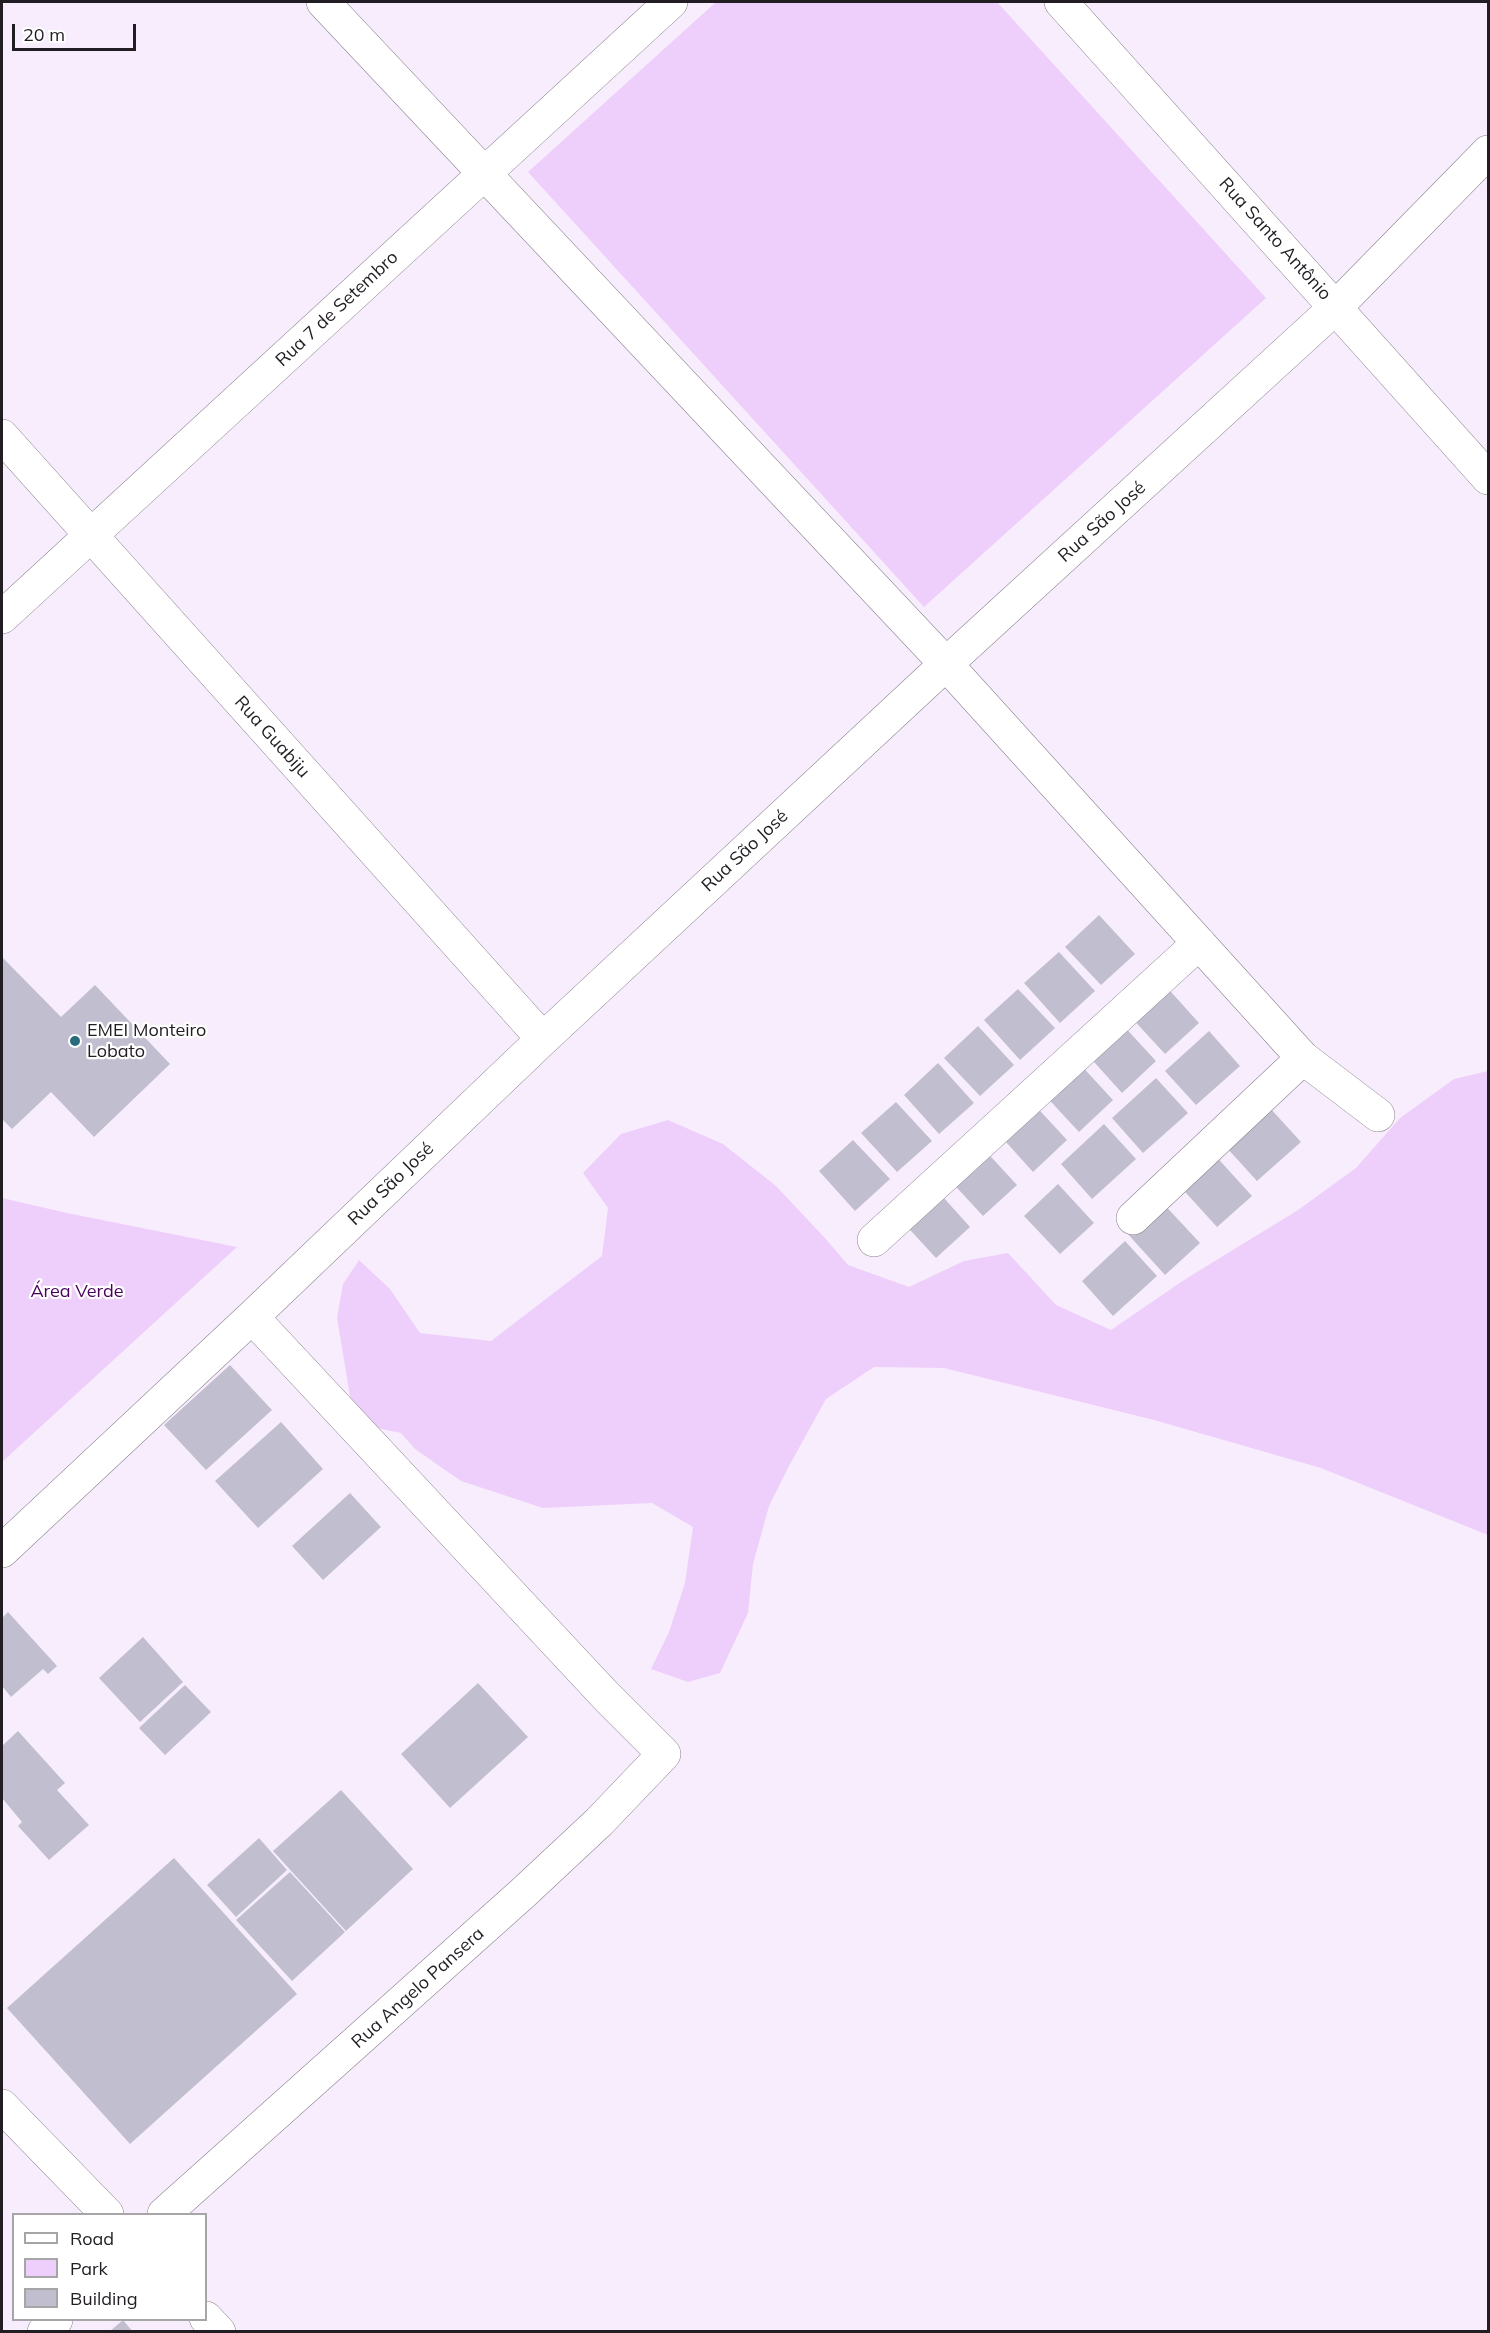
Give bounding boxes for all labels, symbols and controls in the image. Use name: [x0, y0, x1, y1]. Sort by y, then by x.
scale bar: [15, 12, 140, 50]
text: 20 m: [23, 23, 65, 46]
street label: Rua Santo Antônio: [1214, 173, 1336, 305]
street label: Rua 7 de Setembro: [271, 247, 403, 371]
street label: Rua São José: [1054, 477, 1150, 567]
street label: Rua Guabiju: [230, 692, 314, 782]
street label: Rua São José: [697, 806, 793, 896]
place label: EMEI Monteiro Lobato: [87, 1020, 206, 1062]
marker: EMEI Monteiro Lobato: [68, 1034, 82, 1048]
street label: Rua São José: [344, 1138, 438, 1230]
park label: Área Verde: [30, 1281, 124, 1303]
street label: Rua Angelo Pansera: [347, 1923, 489, 2053]
legend: [12, 2213, 207, 2321]
text: Road: [70, 2227, 114, 2250]
text: Park: [70, 2257, 108, 2280]
text: Building: [70, 2287, 138, 2310]

